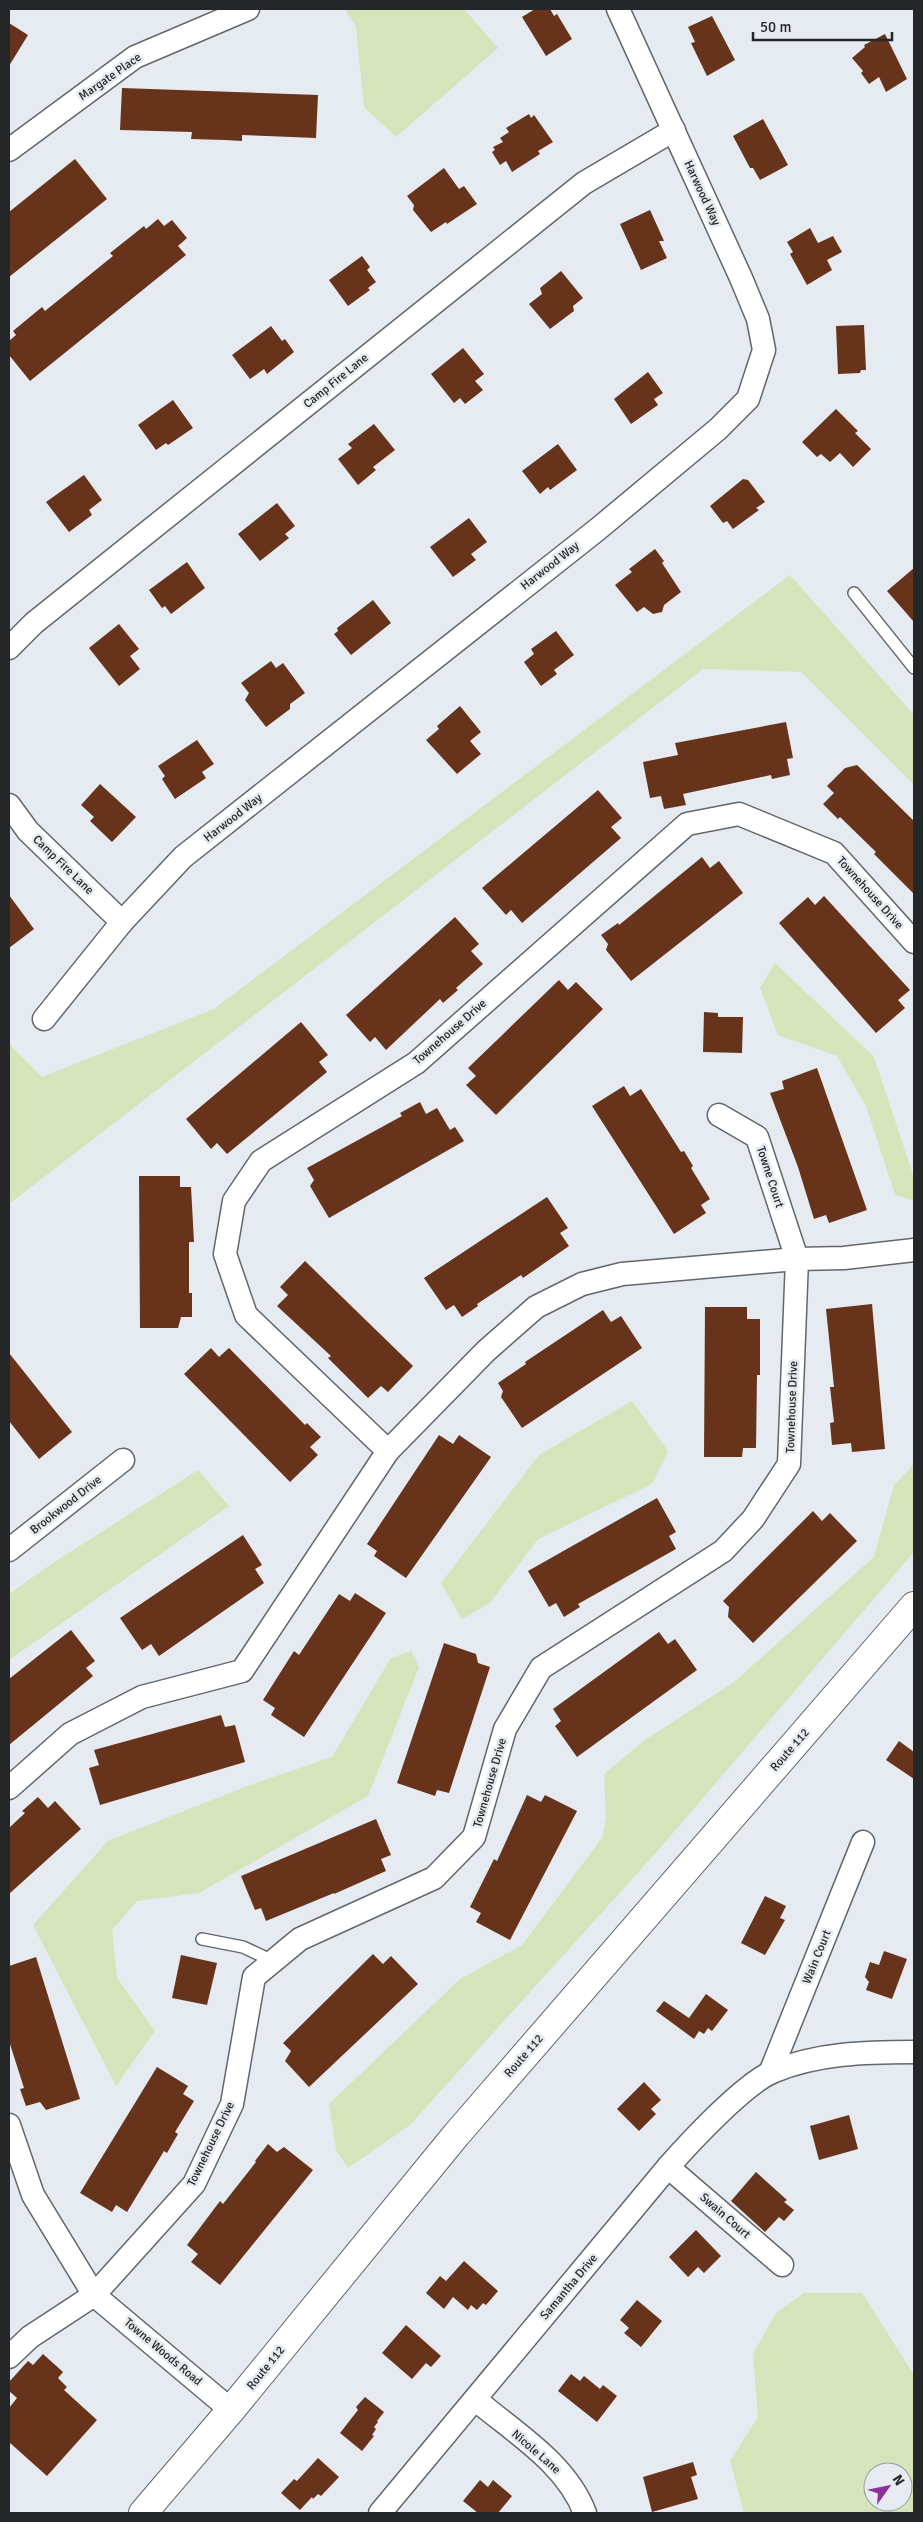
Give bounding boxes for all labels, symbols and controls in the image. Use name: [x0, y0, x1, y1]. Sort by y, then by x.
scale bar: [753, 10, 892, 42]
text: 50 m: [760, 18, 791, 36]
street label: Margate Place: [76, 50, 144, 104]
street label: Harwood Way: [680, 158, 724, 228]
street label: Camp Fire Lane: [301, 350, 371, 412]
street label: Harwood Way: [518, 538, 583, 594]
street label: Harwood Way: [201, 790, 266, 846]
street label: Camp Fire Lane: [29, 832, 97, 898]
street label: Townehouse Drive: [834, 854, 906, 932]
street label: Townehouse Drive: [410, 996, 490, 1068]
street label: Towne Court: [753, 1144, 787, 1210]
street label: Townehouse Drive: [783, 1361, 801, 1453]
street label: Brookwood Drive: [27, 1472, 105, 1538]
street label: Route 112: [767, 1725, 813, 1775]
street label: Townehouse Drive: [470, 1737, 510, 1829]
street label: Wain Court: [799, 1928, 835, 1986]
street label: Route 112: [501, 2031, 547, 2081]
street label: Townehouse Drive: [184, 2099, 238, 2189]
street label: Swain Court: [697, 2190, 753, 2242]
street label: Samantha Drive: [537, 2251, 601, 2323]
street label: Towne Woods Road: [121, 2315, 205, 2389]
street label: Route 112: [244, 2343, 288, 2393]
street label: Nicole Lane: [508, 2427, 564, 2477]
north arrow: [863, 2462, 913, 2512]
text: N: [889, 2471, 908, 2489]

